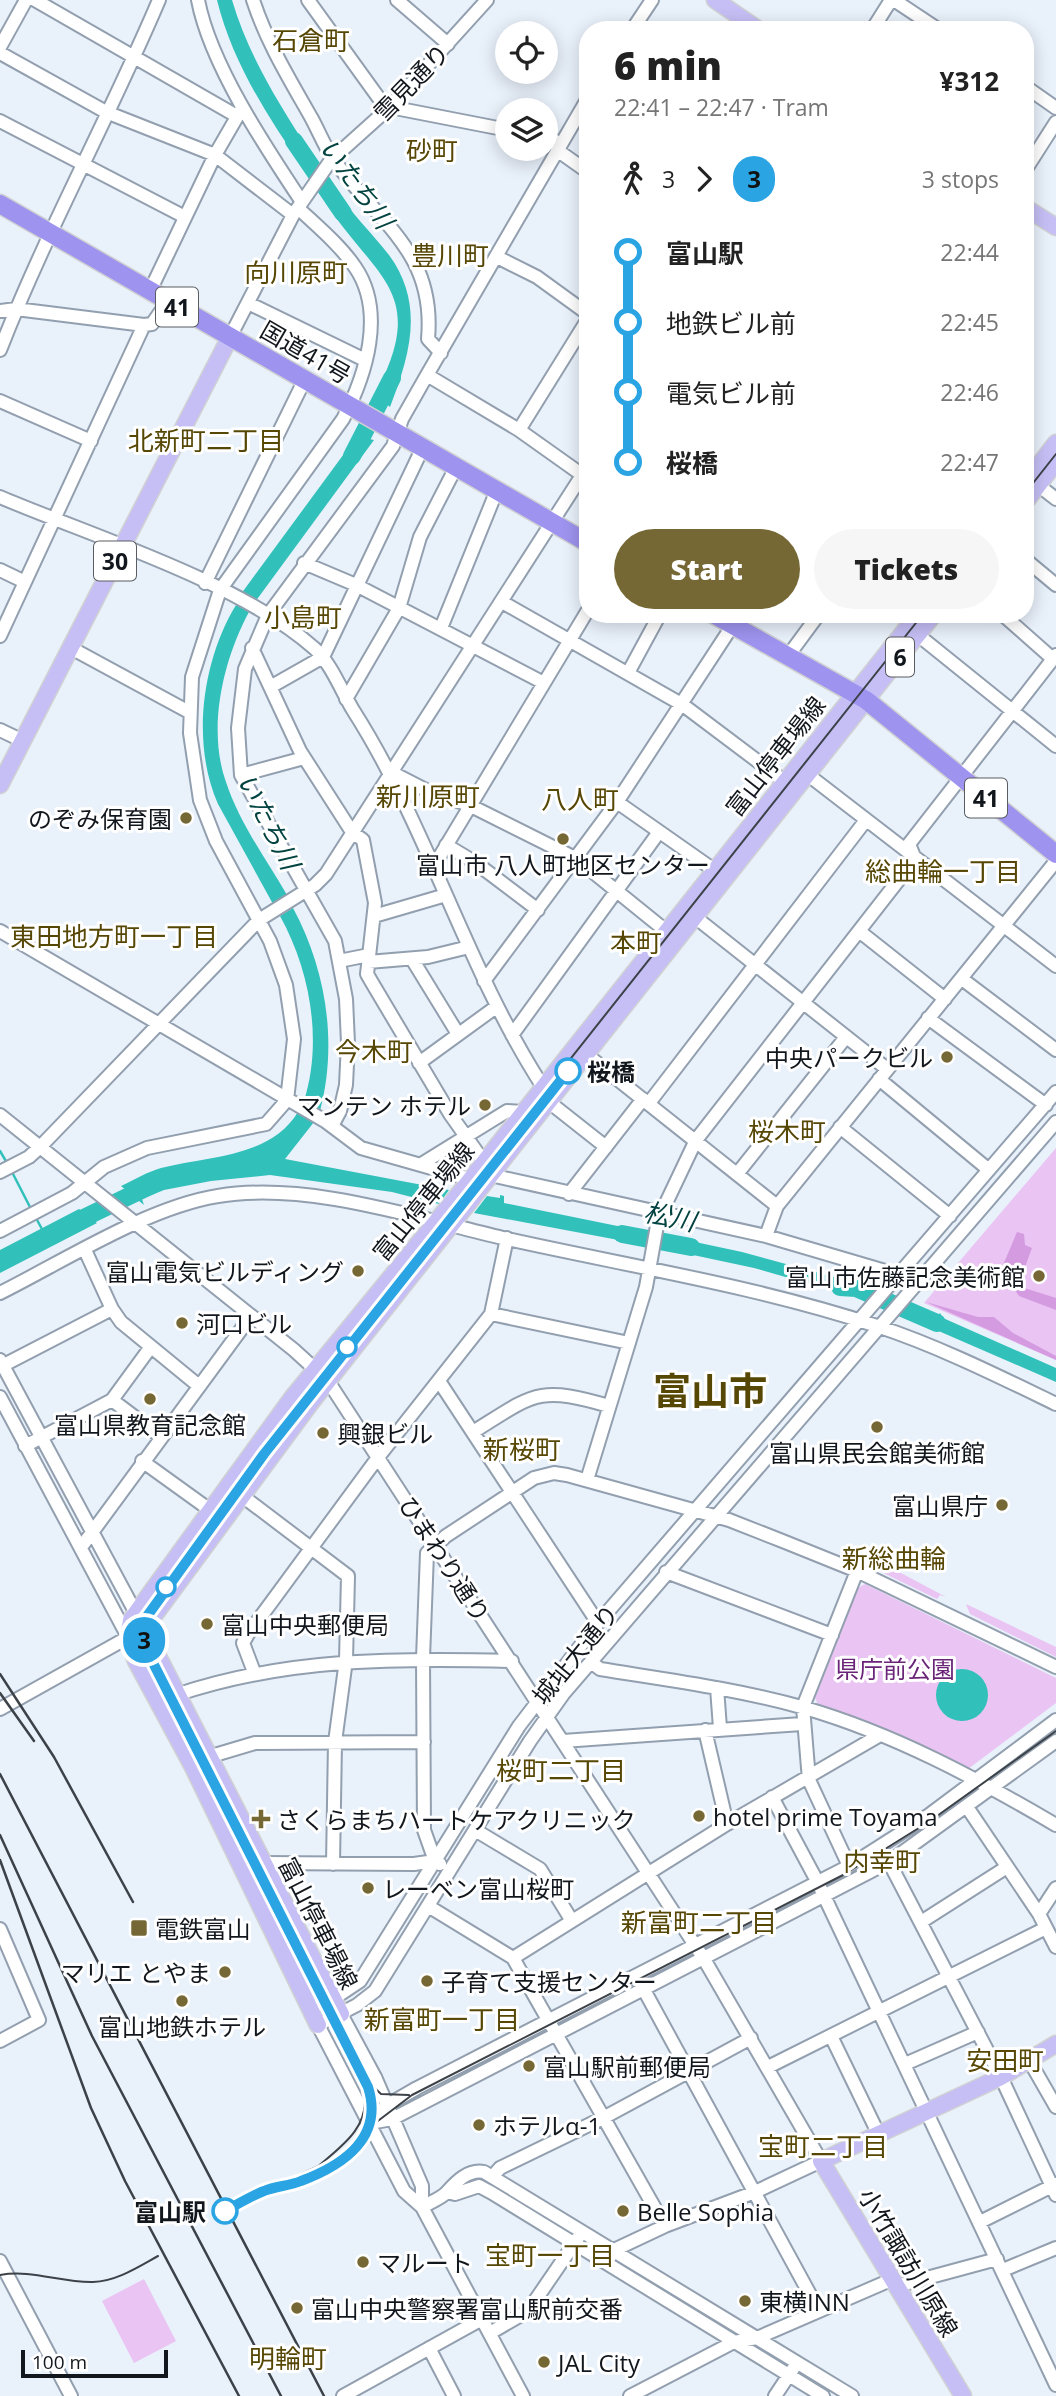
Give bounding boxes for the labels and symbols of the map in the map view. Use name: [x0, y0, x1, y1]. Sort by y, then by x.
district label: 石倉町: [272, 22, 350, 58]
street label: 雪見通り: [366, 36, 456, 128]
water label: いたち川: [312, 130, 404, 238]
district label: 砂町: [406, 132, 458, 168]
district label: 豊川町: [411, 237, 489, 273]
district label: 向川原町: [244, 254, 348, 290]
road number: 41: [156, 288, 198, 326]
street label: 国道41号: [255, 313, 357, 391]
district label: 北新町二丁目: [128, 422, 284, 458]
road number: 30: [94, 541, 136, 580]
district label: 小島町: [264, 599, 342, 635]
road number: 6: [886, 638, 914, 677]
street label: 富山停車場線: [718, 689, 832, 823]
water label: いたち川: [229, 766, 310, 878]
district label: 新川原町: [376, 778, 480, 814]
road number: 41: [965, 778, 1007, 818]
district label: 八人町: [541, 781, 619, 817]
place label: のぞみ保育園: [28, 802, 172, 835]
marker: のぞみ保育園: [178, 810, 194, 826]
marker: 富山市 八人町地区センター: [555, 831, 571, 847]
place label: 富山市 八人町地区センター: [416, 848, 710, 881]
district label: 総曲輪一丁目: [865, 853, 1021, 889]
district label: 東田地方町一丁目: [10, 918, 218, 954]
district label: 本町: [610, 924, 662, 960]
district label: 今木町: [335, 1033, 413, 1069]
place label: 中央パークビル: [765, 1041, 933, 1074]
marker: 中央パークビル: [939, 1049, 955, 1065]
place label: 桜橋: [587, 1055, 635, 1088]
marker: 桜橋: [555, 1058, 581, 1084]
place label: マンテン ホテル: [297, 1089, 471, 1122]
marker: マンテン ホテル: [477, 1097, 493, 1113]
district label: 桜木町: [748, 1113, 826, 1149]
street label: 富山停車場線: [365, 1135, 481, 1267]
water label: 松川: [641, 1193, 702, 1240]
place label: 富山電気ビルディング: [106, 1255, 344, 1288]
place label: 富山市佐藤記念美術館: [785, 1260, 1025, 1293]
marker: 富山電気ビルディング: [350, 1263, 366, 1279]
marker: 富山市佐藤記念美術館: [1031, 1268, 1047, 1284]
place label: 河口ビル: [196, 1307, 292, 1340]
marker: 河口ビル: [174, 1315, 190, 1331]
unlabelled marker: [337, 1337, 357, 1357]
district label: 富山市: [653, 1364, 767, 1416]
marker: 富山県教育記念館: [142, 1391, 158, 1407]
place label: 富山県教育記念館: [54, 1408, 246, 1441]
place label: 興銀ビル: [337, 1417, 433, 1450]
marker: 富山県民会館美術館: [869, 1419, 885, 1435]
marker: 興銀ビル: [315, 1425, 331, 1441]
district label: 新桜町: [483, 1431, 561, 1467]
place label: 富山県民会館美術館: [769, 1436, 985, 1469]
place label: 富山県庁: [892, 1489, 988, 1522]
street label: ひまわり通り: [392, 1490, 498, 1628]
marker: 富山県庁: [994, 1497, 1010, 1513]
district label: 新総曲輪: [842, 1540, 946, 1576]
unlabelled marker: [156, 1577, 176, 1597]
street label: 城址大通り: [524, 1597, 626, 1711]
place label: 富山中央郵便局: [221, 1608, 389, 1641]
marker: 富山中央郵便局: [199, 1616, 215, 1632]
line badge: 3: [121, 1617, 167, 1663]
park label: 県庁前公園: [835, 1652, 955, 1685]
district label: 桜町二丁目: [496, 1752, 626, 1788]
place label: hotel prime Toyama: [713, 1800, 938, 1833]
place label: さくらまちハートケアクリニック: [277, 1803, 636, 1836]
marker: hotel prime Toyama: [691, 1808, 707, 1824]
marker: さくらまちハートケアクリニック: [251, 1809, 271, 1829]
district label: 内幸町: [843, 1843, 921, 1879]
street label: 富山停車場線: [272, 1851, 366, 1995]
place label: レーベン富山桜町: [382, 1872, 574, 1905]
marker: レーベン富山桜町: [360, 1880, 376, 1896]
district label: 新富町二丁目: [621, 1904, 777, 1940]
place label: 電鉄富山: [155, 1912, 251, 1945]
marker: 電鉄富山: [129, 1918, 149, 1938]
place label: マリエ とやま: [61, 1956, 211, 1989]
marker: マリエ とやま: [217, 1964, 233, 1980]
place label: 子育て支援センター: [441, 1965, 657, 1998]
marker: 子育て支援センター: [419, 1973, 435, 1989]
marker: 富山地鉄ホテル: [174, 1993, 190, 2009]
district label: 新富町一丁目: [364, 2001, 520, 2037]
place label: 富山地鉄ホテル: [98, 2010, 266, 2043]
district label: 安田町: [966, 2042, 1044, 2078]
place label: 富山駅前郵便局: [543, 2050, 711, 2083]
marker: 富山駅前郵便局: [521, 2058, 537, 2074]
place label: ホテルα-1: [493, 2109, 601, 2142]
marker: ホテルα-1: [471, 2117, 487, 2133]
district label: 宝町二丁目: [758, 2128, 888, 2164]
street label: 小竹諏訪川原線: [852, 2181, 966, 2343]
place label: 富山駅: [134, 2195, 206, 2228]
place label: Belle Sophia: [637, 2195, 774, 2228]
marker: 富山駅: [212, 2198, 238, 2224]
marker: Belle Sophia: [615, 2203, 631, 2219]
district label: 宝町一丁目: [485, 2237, 615, 2273]
place label: マルート: [377, 2246, 473, 2279]
marker: マルート: [355, 2254, 371, 2270]
place label: 東横INN: [759, 2285, 850, 2318]
place label: 富山中央警察署富山駅前交番: [311, 2292, 623, 2325]
marker: 東横INN: [737, 2293, 753, 2309]
marker: 富山中央警察署富山駅前交番: [289, 2300, 305, 2316]
district label: 明輪町: [249, 2340, 327, 2376]
place label: JAL City: [556, 2346, 641, 2379]
scale bar: [21, 2347, 168, 2379]
marker: JAL City: [536, 2354, 552, 2370]

